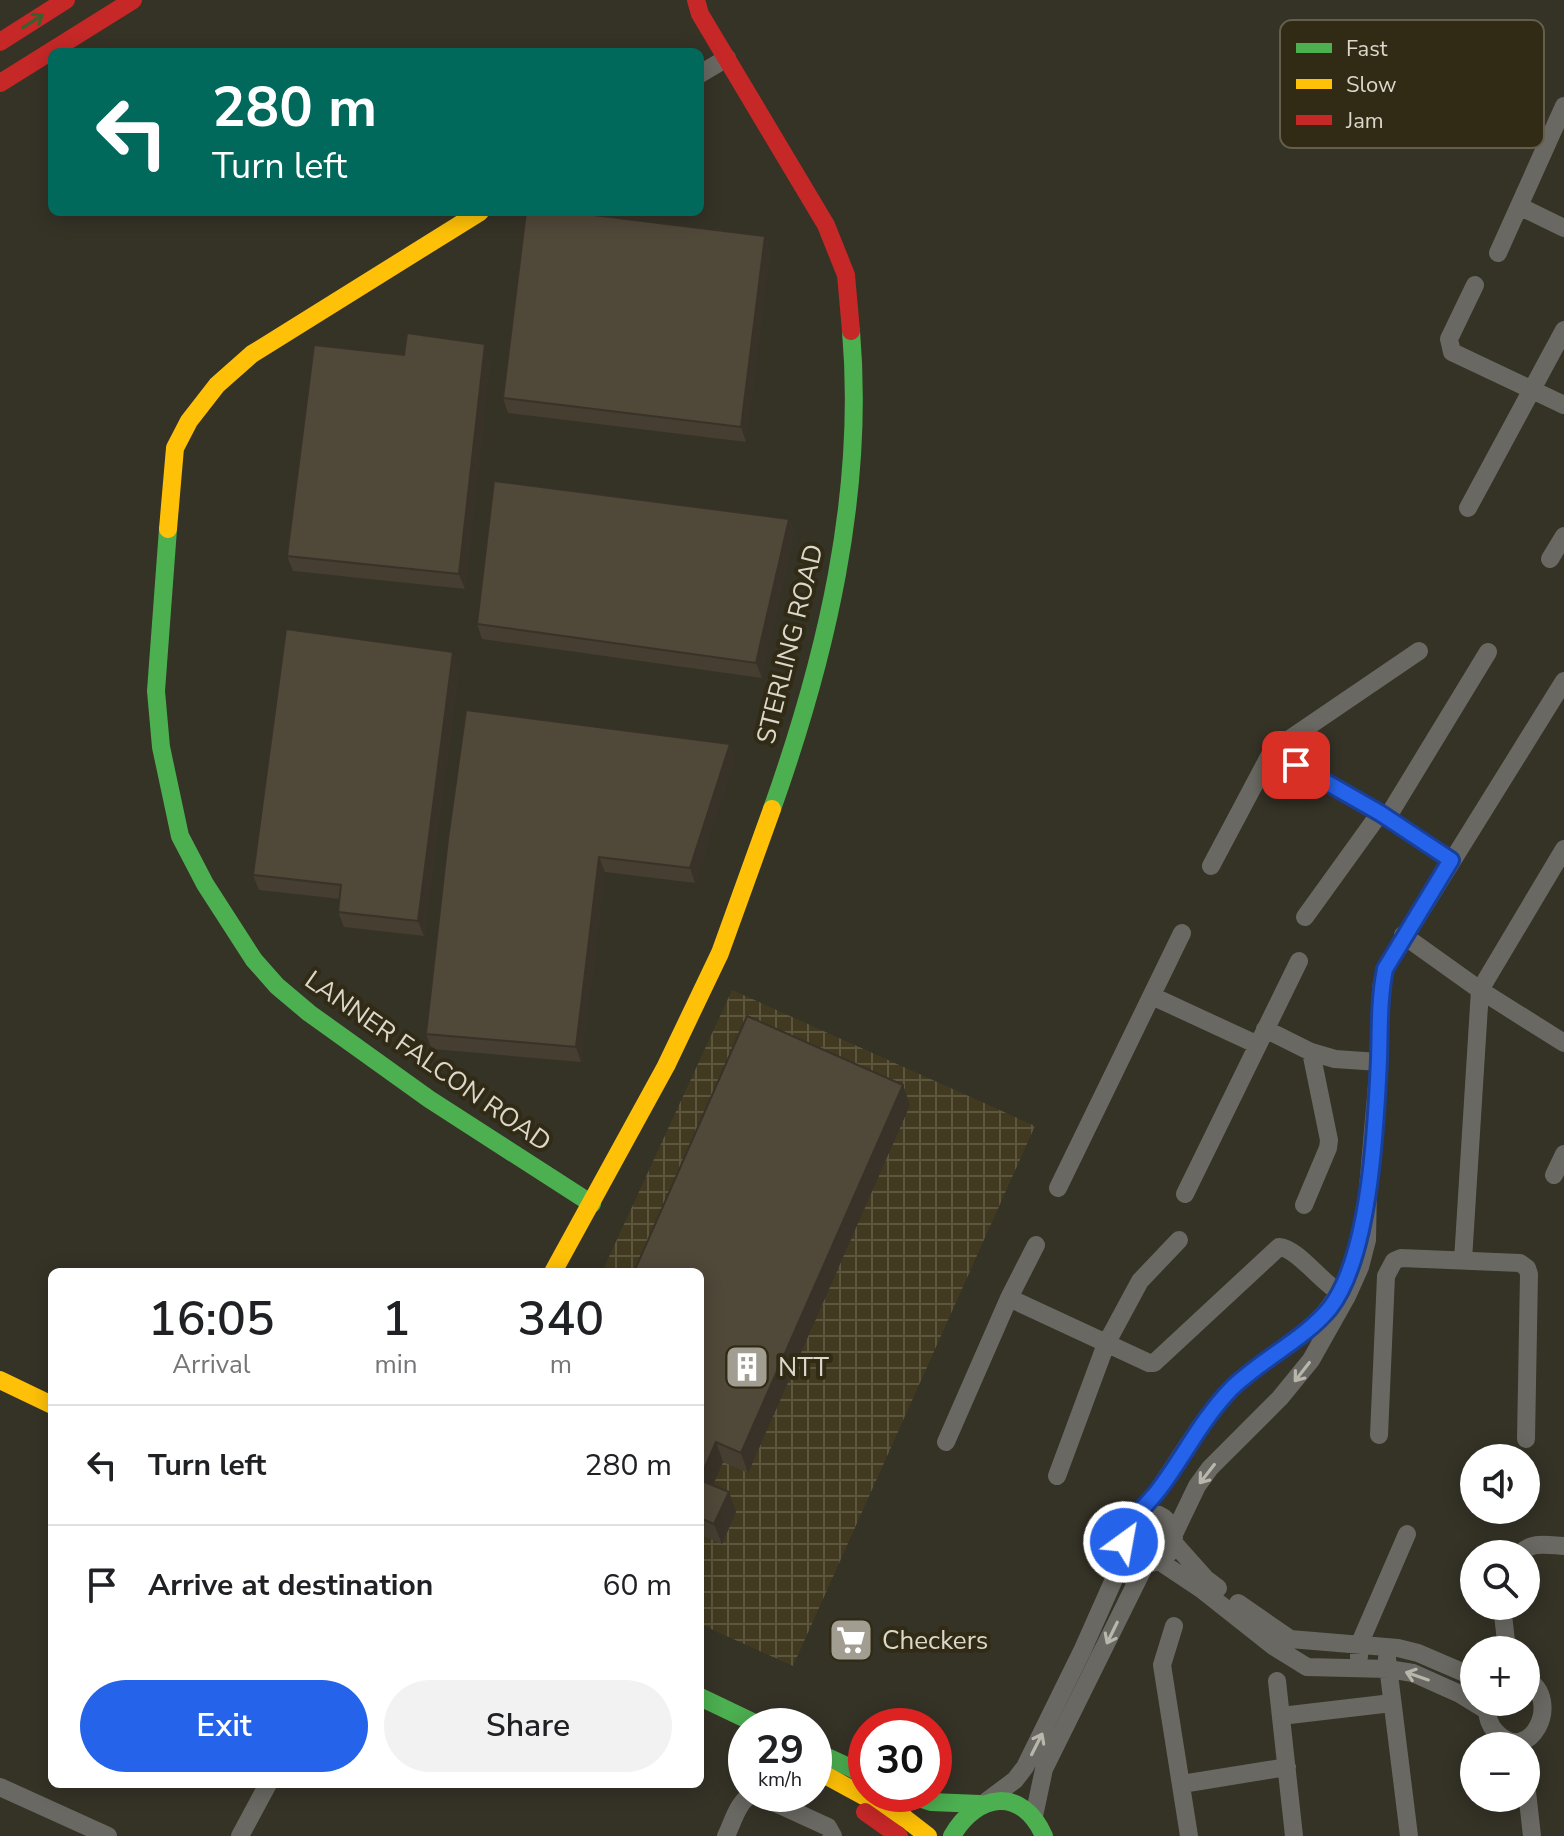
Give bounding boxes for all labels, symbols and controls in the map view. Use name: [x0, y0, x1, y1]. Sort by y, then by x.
one-way arrow: [21, 13, 44, 29]
legend: [1280, 20, 1544, 148]
text: Fast: [1346, 34, 1388, 64]
text: 280 m: [212, 69, 377, 146]
text: Slow: [1346, 70, 1397, 100]
icon: left: [80, 80, 184, 184]
text: Jam: [1345, 106, 1384, 136]
text: Turn left: [212, 142, 347, 191]
street label: STERLING ROAD: [748, 541, 832, 747]
pin: [1262, 731, 1330, 799]
icon: arrive: [1274, 743, 1318, 787]
street label: LANNER FALCON ROAD: [298, 963, 558, 1159]
text: 16:05: [148, 1286, 275, 1352]
text: 1: [382, 1286, 410, 1352]
text: 340: [518, 1286, 604, 1352]
building icon: NTT: [723, 1343, 771, 1391]
text: Arrival: [172, 1347, 250, 1382]
text: min: [375, 1347, 418, 1382]
text: m: [550, 1347, 572, 1382]
place label: NTT: [778, 1350, 829, 1385]
one-way arrow: [1293, 1361, 1310, 1382]
icon: left: [80, 1443, 124, 1487]
map controls: [1460, 1444, 1540, 1812]
button: sound: [1460, 1444, 1540, 1524]
text: Turn left: [148, 1445, 266, 1486]
text: 280 m: [585, 1445, 672, 1486]
one-way arrow: [1198, 1463, 1216, 1484]
position arrow: [1082, 1500, 1166, 1584]
button: search: [1460, 1540, 1540, 1620]
icon: arrive: [80, 1563, 124, 1607]
text: Arrive at destination: [148, 1565, 433, 1606]
text: 60 m: [603, 1565, 672, 1606]
supermarket icon: Checkers: [827, 1616, 875, 1664]
one-way arrow: [1103, 1621, 1118, 1644]
place label: Checkers: [882, 1623, 988, 1658]
button: +: [1460, 1636, 1540, 1716]
one-way arrow: [1404, 1668, 1430, 1683]
button: Exit: [80, 1680, 368, 1772]
button: Share: [384, 1680, 672, 1772]
speed limit sign: 30: [848, 1708, 952, 1812]
text: 29: [756, 1723, 804, 1777]
one-way arrow: [1029, 1732, 1045, 1756]
button: −: [1460, 1732, 1540, 1812]
text: km/h: [758, 1766, 802, 1793]

